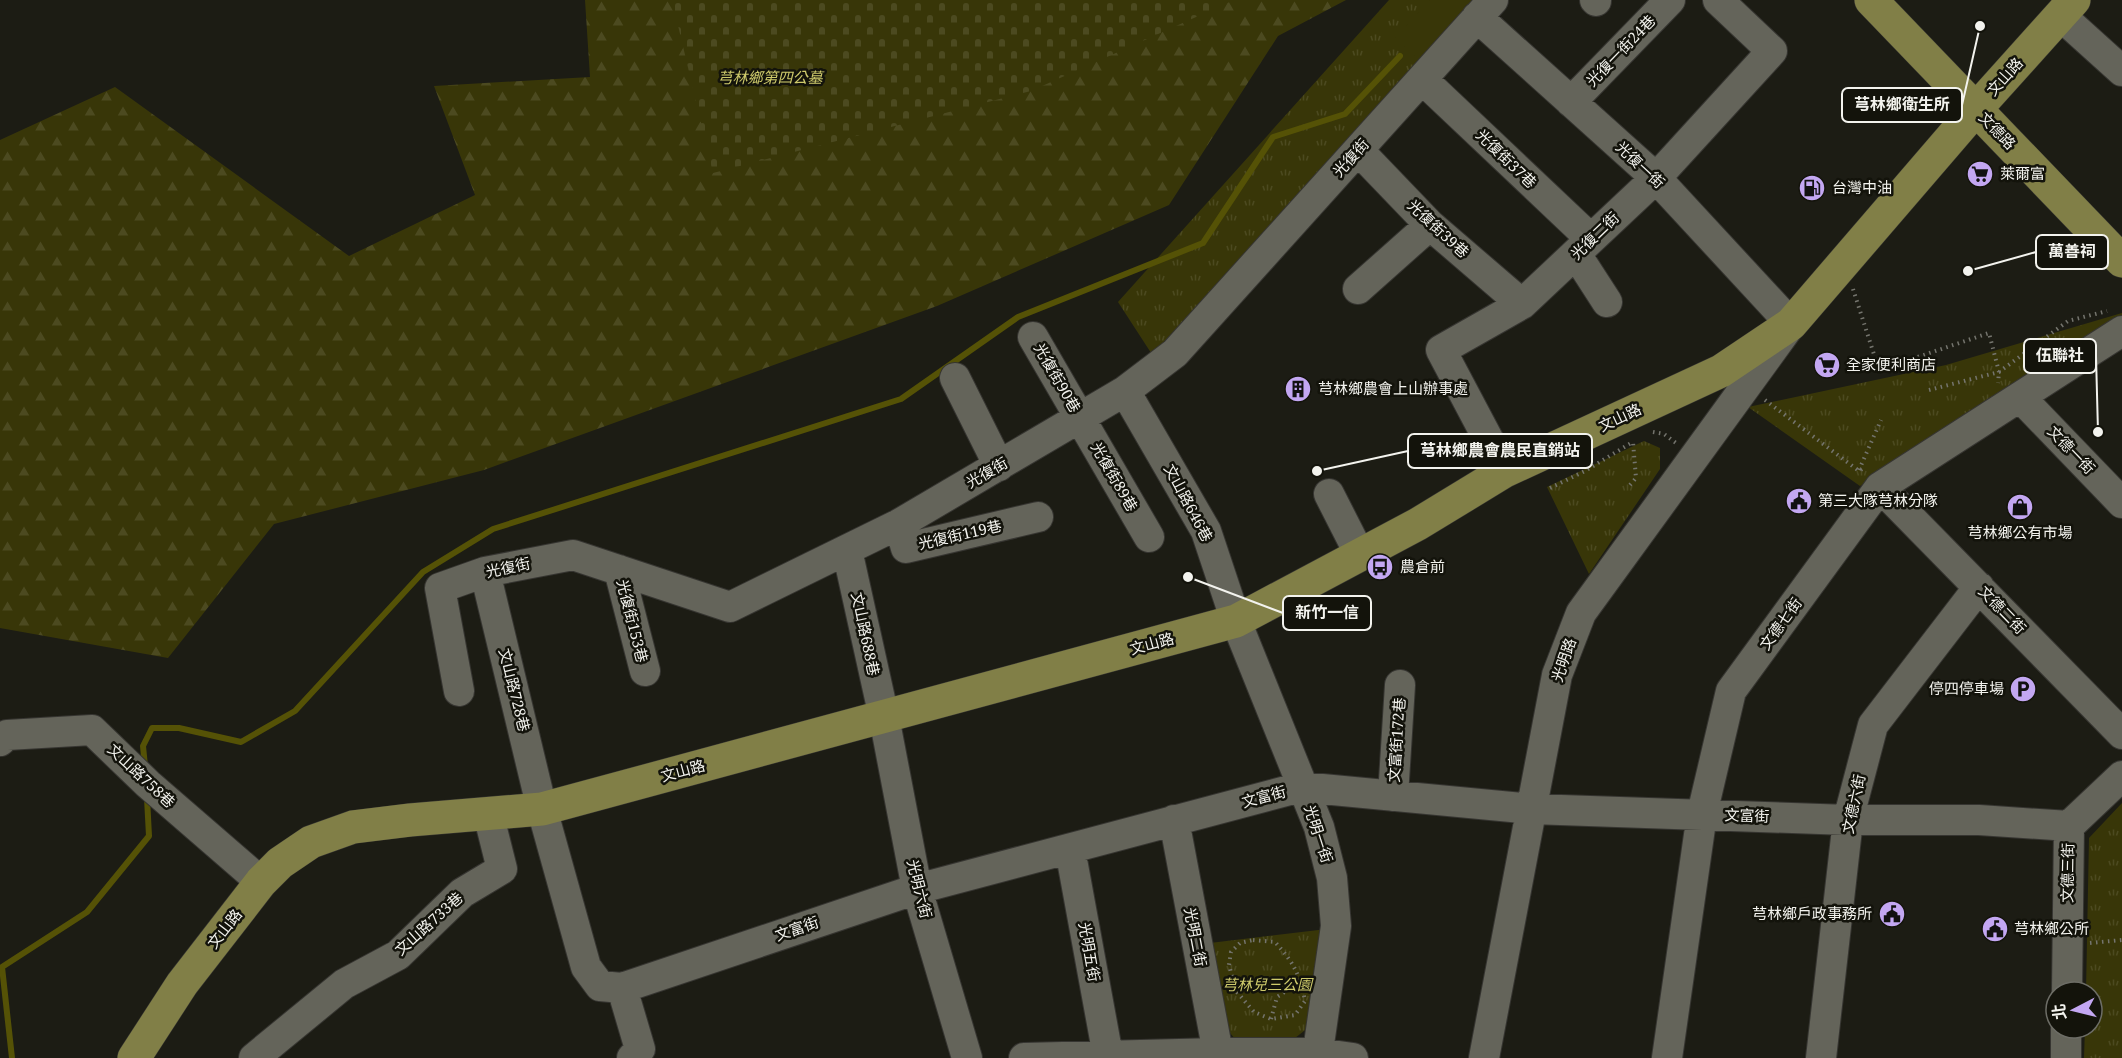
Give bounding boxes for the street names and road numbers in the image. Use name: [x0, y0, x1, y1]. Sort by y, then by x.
street label: 光復一街24巷: [1581, 10, 1659, 90]
street label: 文山路: [1982, 53, 2027, 100]
street label: 文德路: [1975, 107, 2021, 153]
street label: 光復街37巷: [1472, 124, 1541, 192]
street label: 光復街: [1328, 134, 1373, 181]
street label: 光復一街: [1612, 136, 1669, 192]
street label: 光復街39巷: [1404, 195, 1474, 262]
street label: 光復二街: [1566, 207, 1623, 263]
street label: 光復街90巷: [1030, 339, 1086, 416]
street label: 文山路: [1595, 399, 1644, 436]
street label: 文德一街: [2044, 421, 2100, 478]
street label: 光復街89巷: [1087, 438, 1143, 515]
street label: 光復街: [962, 452, 1011, 492]
street label: 文山路646巷: [1160, 460, 1218, 545]
street label: 光復街119巷: [916, 515, 1004, 553]
street label: 光復街: [484, 553, 532, 581]
street label: 光復街153巷: [613, 577, 653, 664]
street label: 文德二街: [1975, 581, 2031, 638]
street label: 文山路688巷: [847, 590, 885, 678]
street label: 文德七街: [1754, 593, 1806, 654]
street label: 文山路: [1127, 628, 1176, 659]
street label: 光明路: [1546, 635, 1580, 684]
street label: 文山路728巷: [495, 646, 535, 733]
street label: 文富街172巷: [1383, 697, 1409, 783]
street label: 文山路758巷: [104, 739, 180, 812]
street label: 文山路: [658, 755, 707, 786]
street label: 文德六街: [1837, 772, 1869, 835]
street label: 文富街: [1239, 781, 1288, 812]
street label: 光明一街: [1300, 802, 1338, 865]
street label: 文富街: [1724, 804, 1770, 826]
street label: 文德三街: [2056, 843, 2078, 903]
street label: 光明六街: [903, 857, 937, 920]
street label: 文山路733巷: [390, 887, 467, 959]
street label: 文山路: [202, 904, 246, 952]
street label: 光明二街: [1180, 905, 1212, 968]
street label: 文富街: [772, 911, 821, 945]
street label: 光明五街: [1075, 921, 1105, 983]

